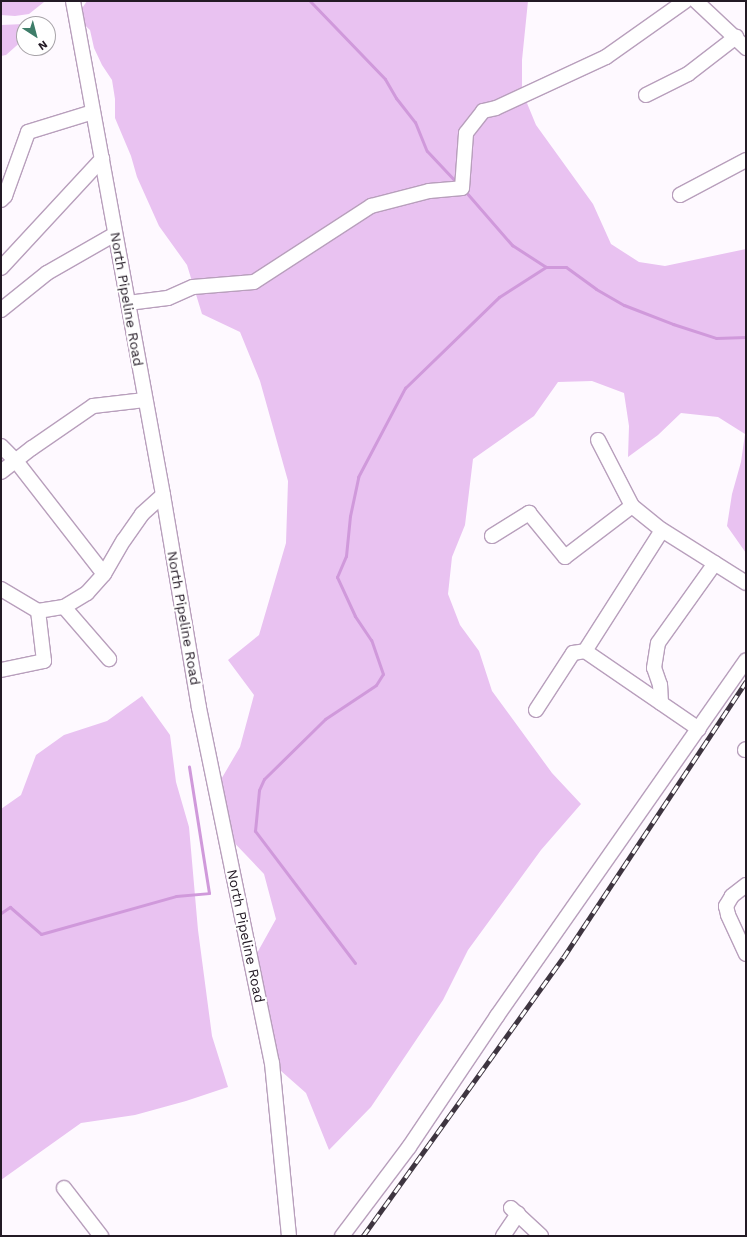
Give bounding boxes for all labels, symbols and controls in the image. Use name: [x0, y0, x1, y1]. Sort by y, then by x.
north arrow: [16, 16, 56, 56]
text: N: [36, 38, 50, 53]
street label: North Pipeline Road: [107, 231, 147, 367]
street label: North Pipeline Road: [164, 550, 204, 686]
street label: North Pipeline Road: [224, 868, 268, 1004]

